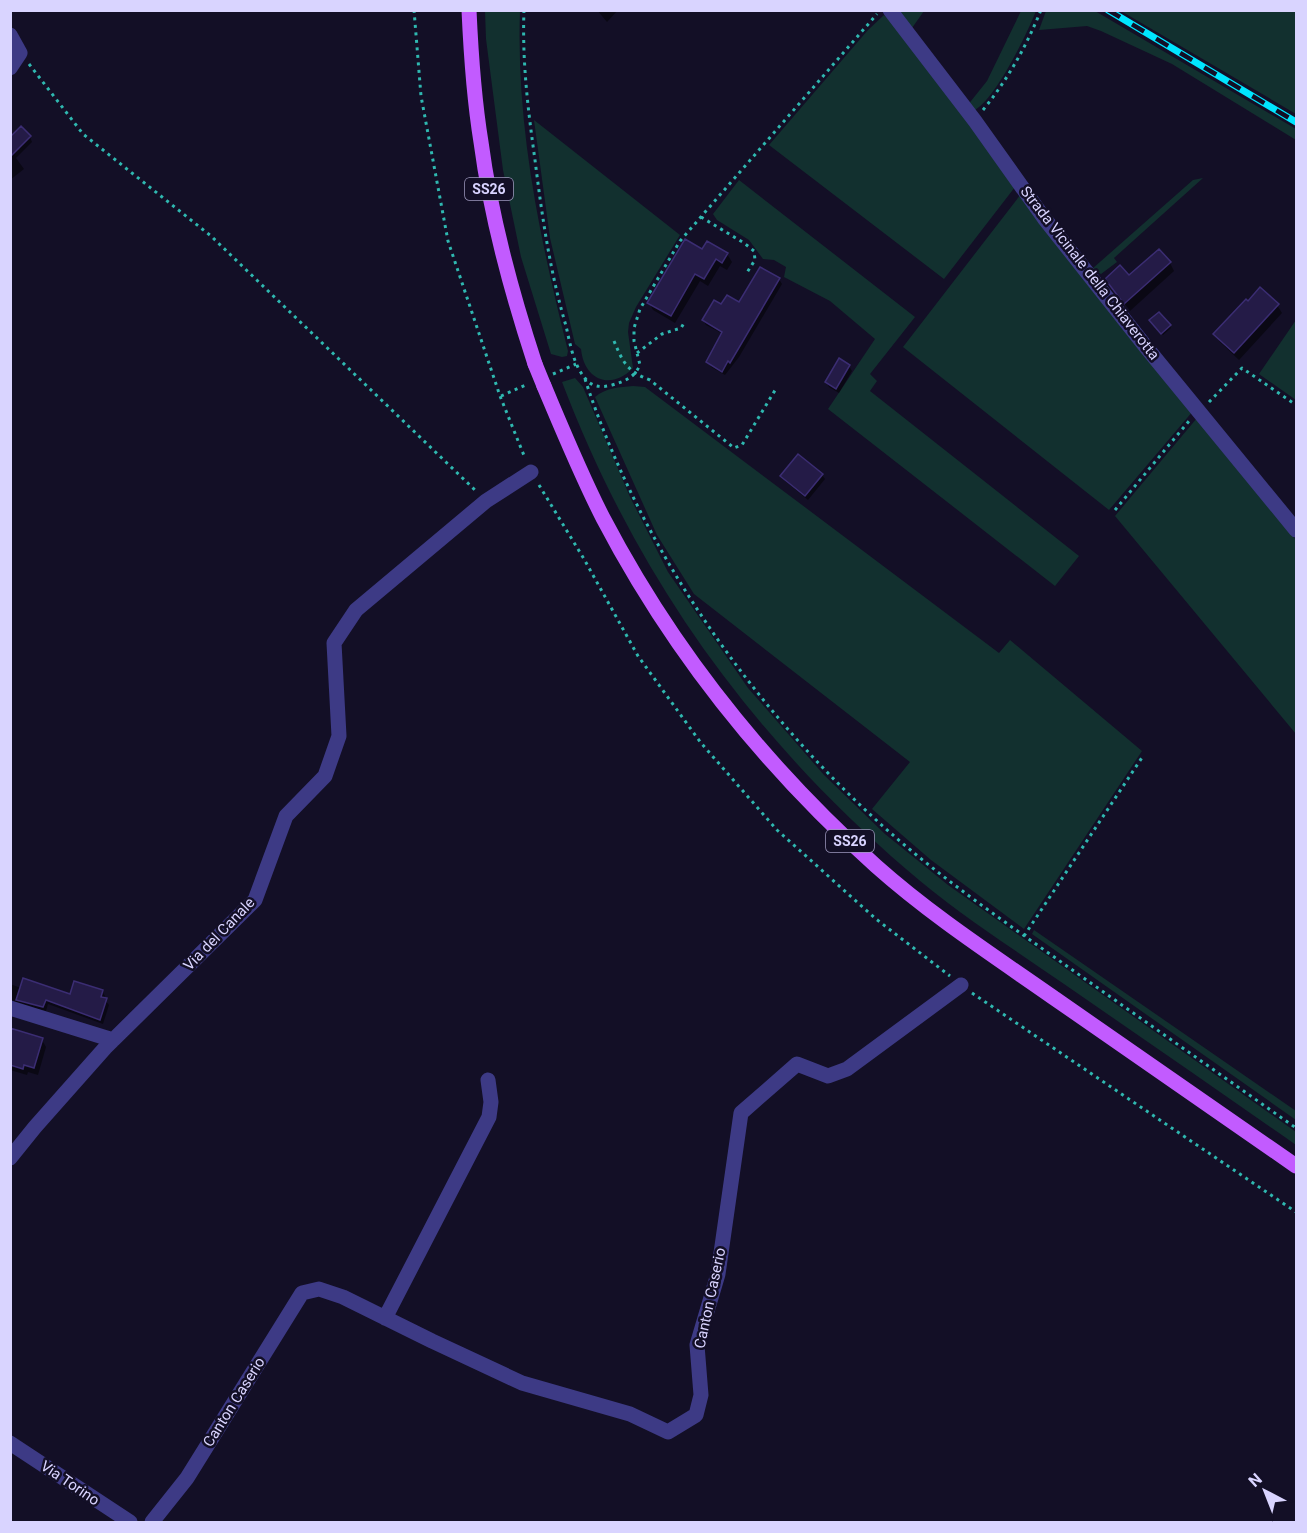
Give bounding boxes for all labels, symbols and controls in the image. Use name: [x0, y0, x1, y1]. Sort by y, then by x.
road number: SS26: [465, 178, 513, 200]
street label: Strada Vicinale della Chiaverotta: [1017, 183, 1163, 363]
road number: SS26: [826, 830, 874, 852]
street label: Via del Canale: [180, 894, 258, 974]
street label: Canton Caserio: [691, 1246, 729, 1350]
street label: Canton Caserio: [199, 1354, 269, 1450]
street label: Via Torino: [37, 1457, 103, 1509]
north arrow: [1235, 1461, 1295, 1521]
text: N: [1245, 1469, 1266, 1491]

